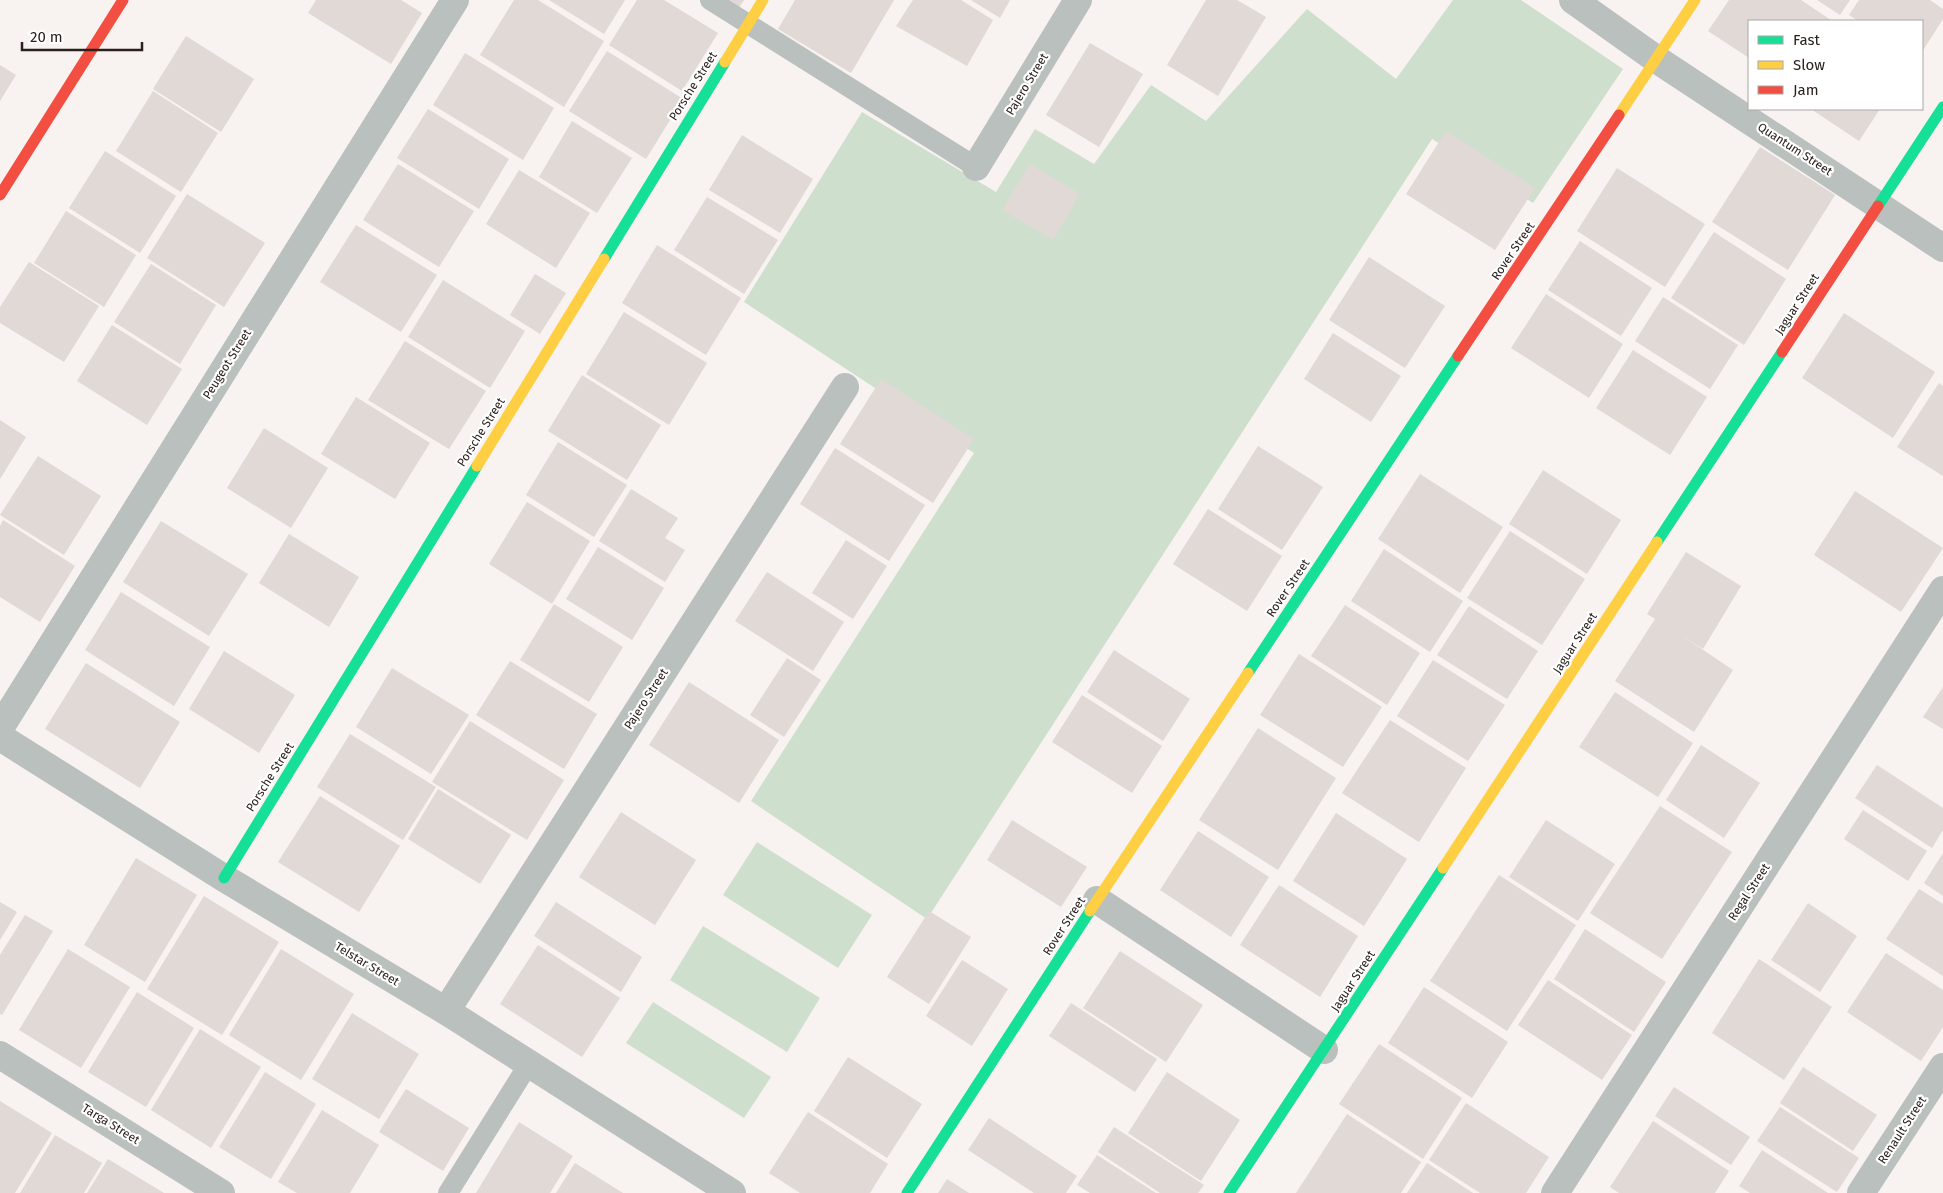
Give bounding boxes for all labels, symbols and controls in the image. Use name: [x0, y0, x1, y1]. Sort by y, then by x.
scale bar: [22, 20, 142, 52]
legend: [1748, 20, 1923, 110]
text: 20 m: [30, 28, 63, 46]
text: Fast: [1793, 31, 1820, 49]
street label: Porsche Street: [666, 48, 720, 123]
street label: Pajero Street: [1003, 50, 1051, 117]
text: Slow: [1793, 56, 1825, 74]
text: Jam: [1793, 81, 1819, 99]
street label: Quantum Street: [1755, 120, 1836, 179]
street label: Rover Street: [1489, 219, 1538, 283]
street label: Jaguar Street: [1772, 270, 1822, 337]
street label: Peugeot Street: [200, 326, 254, 402]
street label: Porsche Street: [454, 394, 508, 469]
street label: Rover Street: [1264, 556, 1313, 620]
street label: Jaguar Street: [1550, 609, 1600, 676]
street label: Pajero Street: [621, 665, 671, 732]
street label: Porsche Street: [243, 739, 297, 814]
street label: Regal Street: [1725, 860, 1773, 923]
street label: Rover Street: [1040, 894, 1088, 958]
street label: Telstar Street: [332, 939, 402, 989]
street label: Jaguar Street: [1328, 947, 1378, 1014]
street label: Renault Street: [1875, 1093, 1929, 1166]
street label: Targa Street: [80, 1101, 143, 1147]

